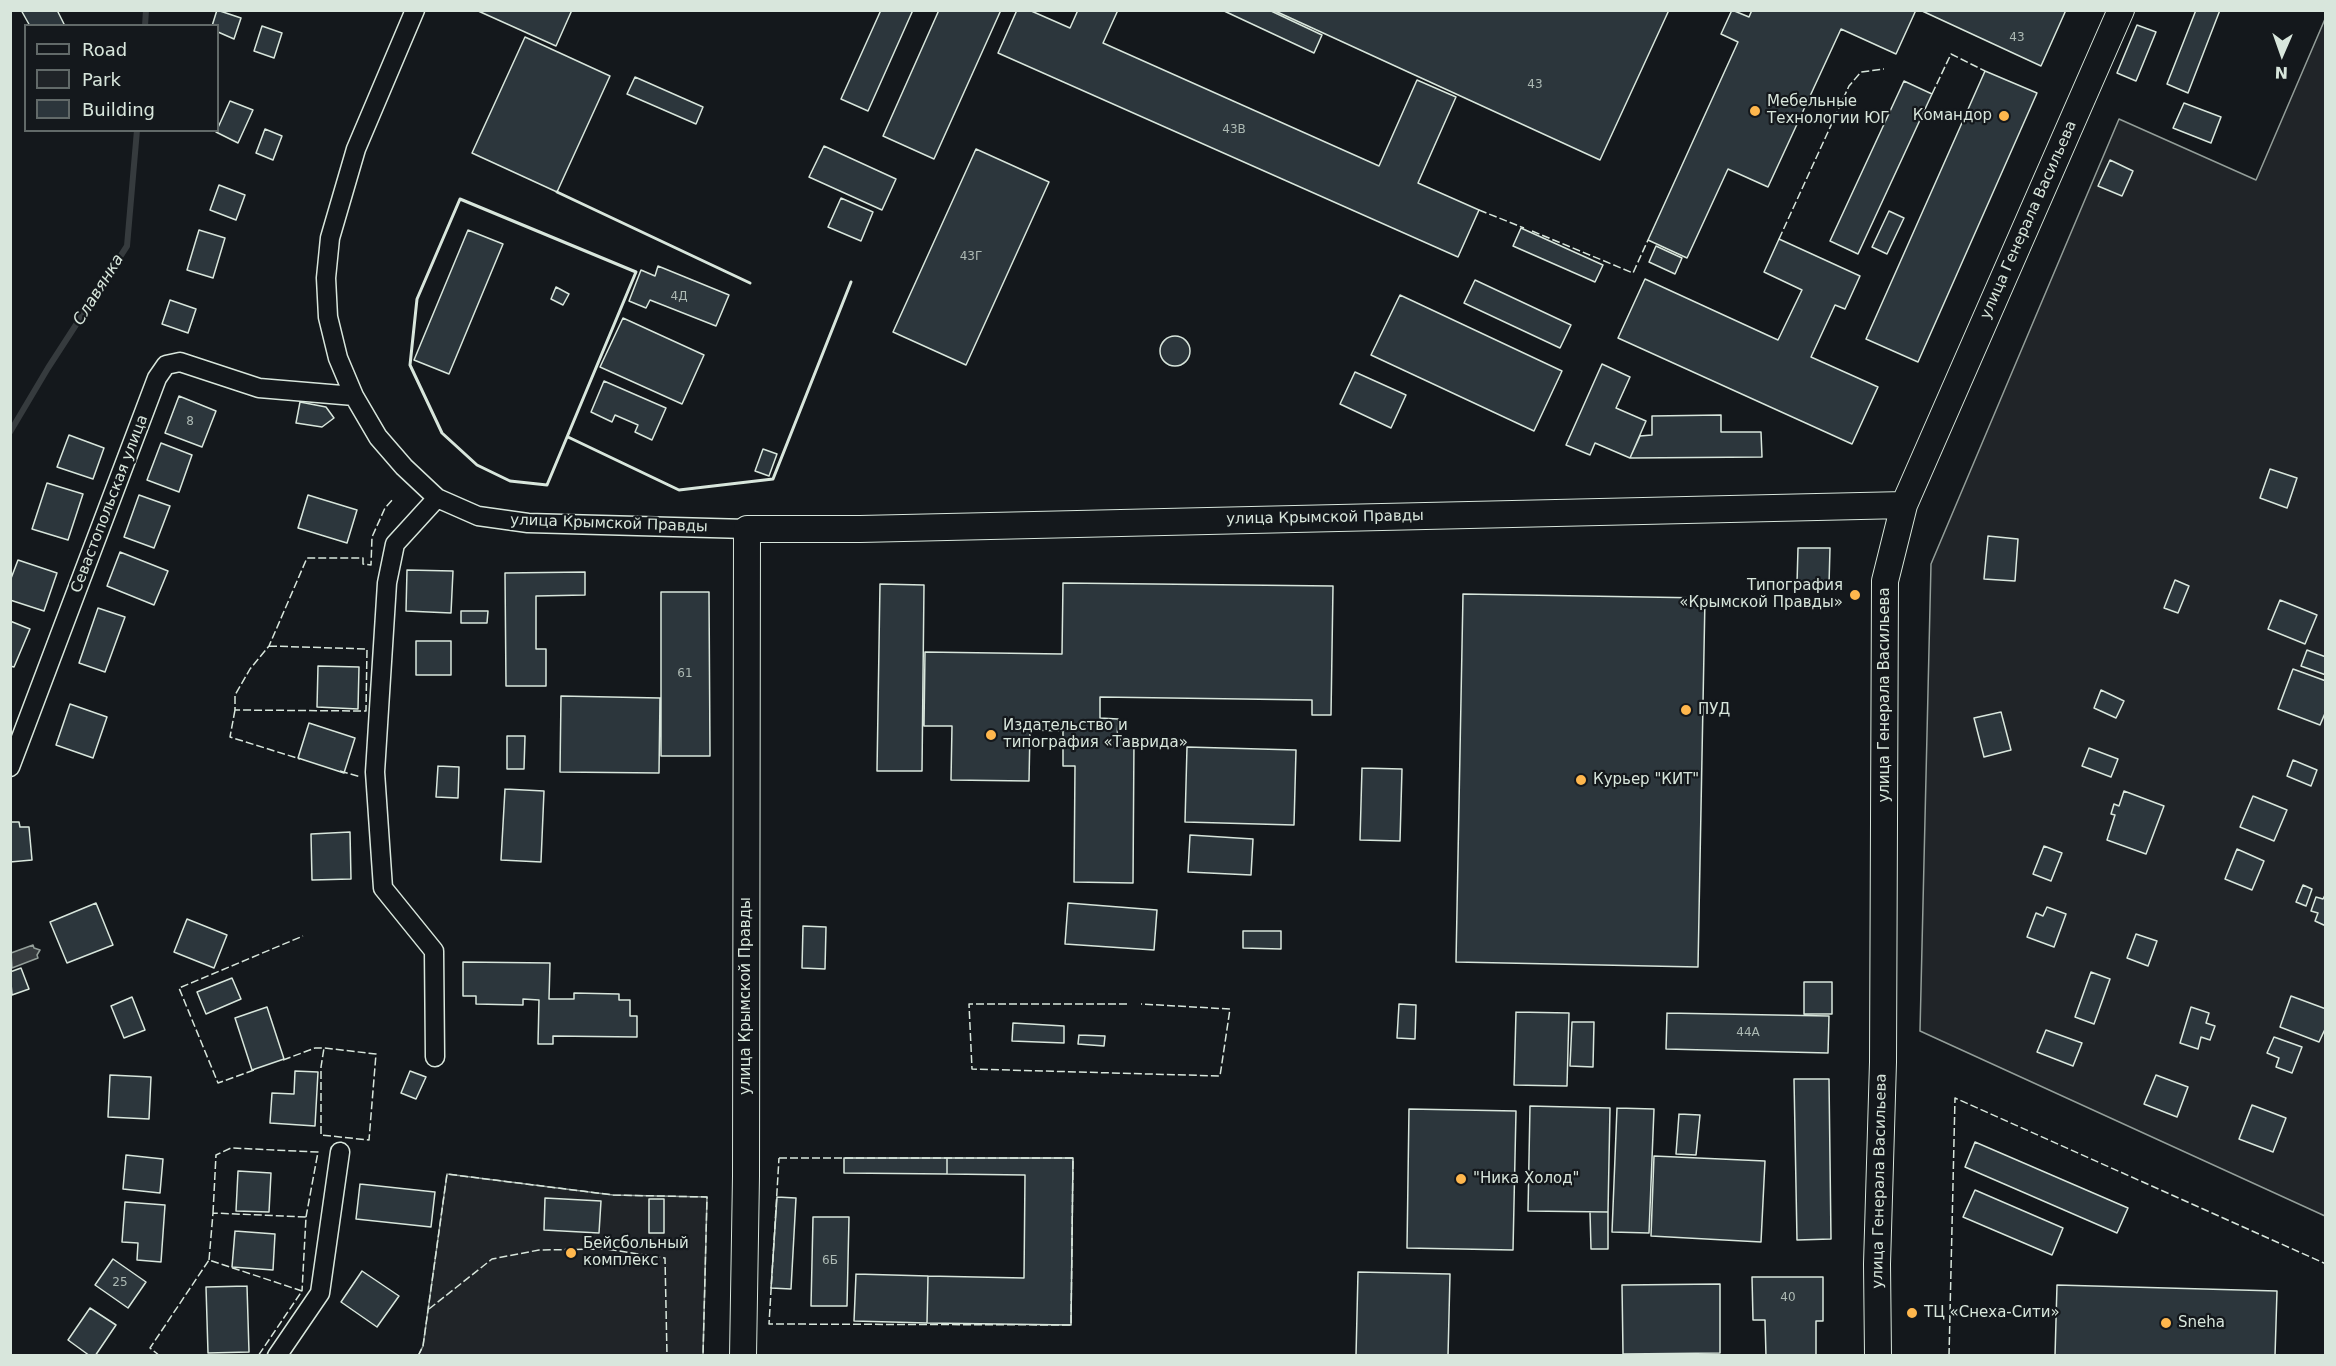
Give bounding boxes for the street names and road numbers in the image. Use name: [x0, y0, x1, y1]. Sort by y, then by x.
street label: улица Генерала Васильева: [1977, 118, 2081, 322]
street label: Севастопольская улица: [68, 412, 152, 596]
street label: улица Крымской Правды: [1226, 507, 1424, 529]
street label: улица Крымской Правды: [510, 512, 708, 536]
street label: улица Генерала Васильева: [1876, 587, 1894, 803]
street label: улица Крымской Правды: [737, 897, 755, 1095]
street label: улица Генерала Васильева: [1869, 1073, 1891, 1289]

